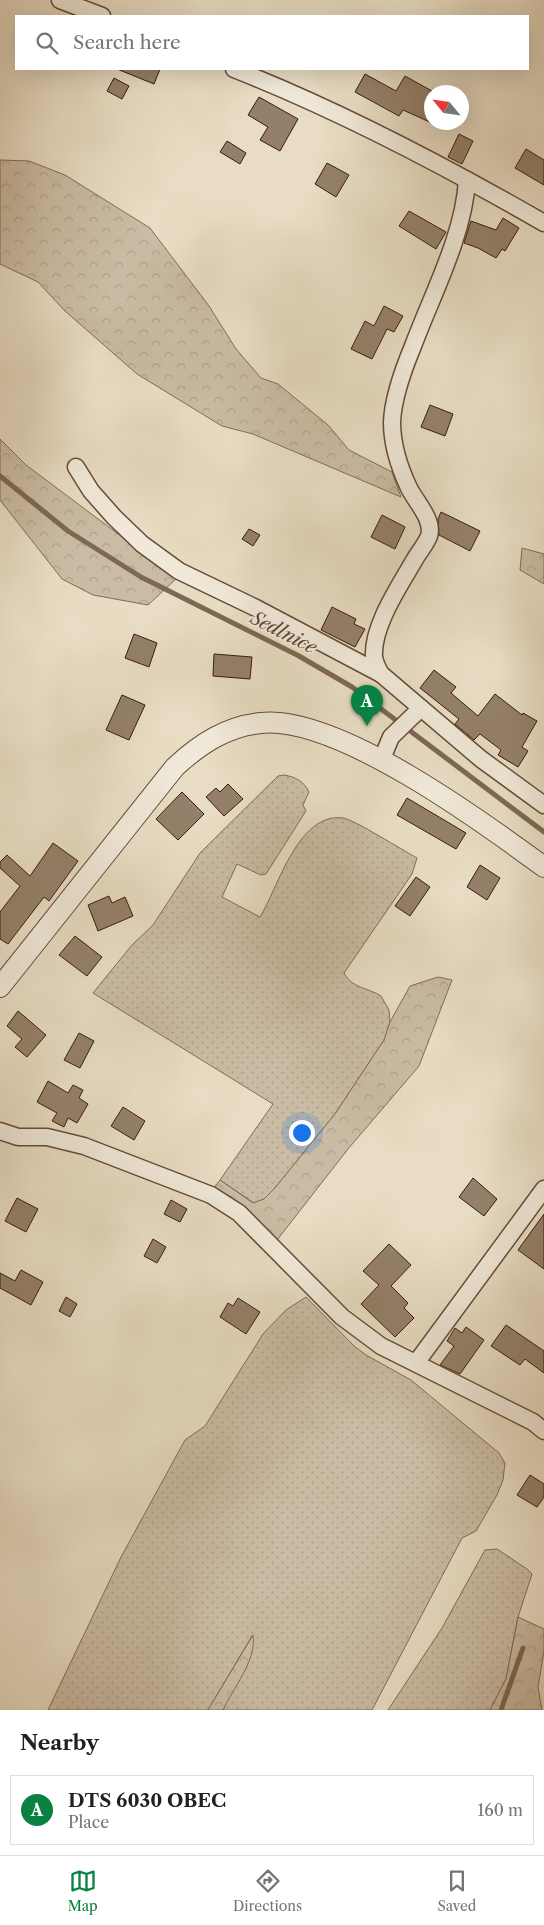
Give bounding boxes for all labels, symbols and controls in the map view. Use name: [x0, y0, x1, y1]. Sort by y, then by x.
search box: [15, 15, 529, 70]
icon: search: [33, 29, 61, 57]
text: Search here: [73, 31, 181, 54]
north arrow: [424, 85, 469, 130]
water label: Sedlnice: [246, 606, 321, 659]
pin: A: [351, 685, 383, 726]
your location: [289, 1120, 315, 1146]
text: Nearby: [20, 1730, 99, 1755]
text: DTS 6030 OBEC: [68, 1789, 226, 1812]
text: A: [31, 1800, 43, 1820]
text: 160 m: [478, 1800, 523, 1820]
text: Place: [68, 1812, 109, 1832]
tab: Map: [68, 1867, 98, 1915]
tab: Directions: [233, 1867, 302, 1915]
tab: Saved: [437, 1867, 476, 1915]

